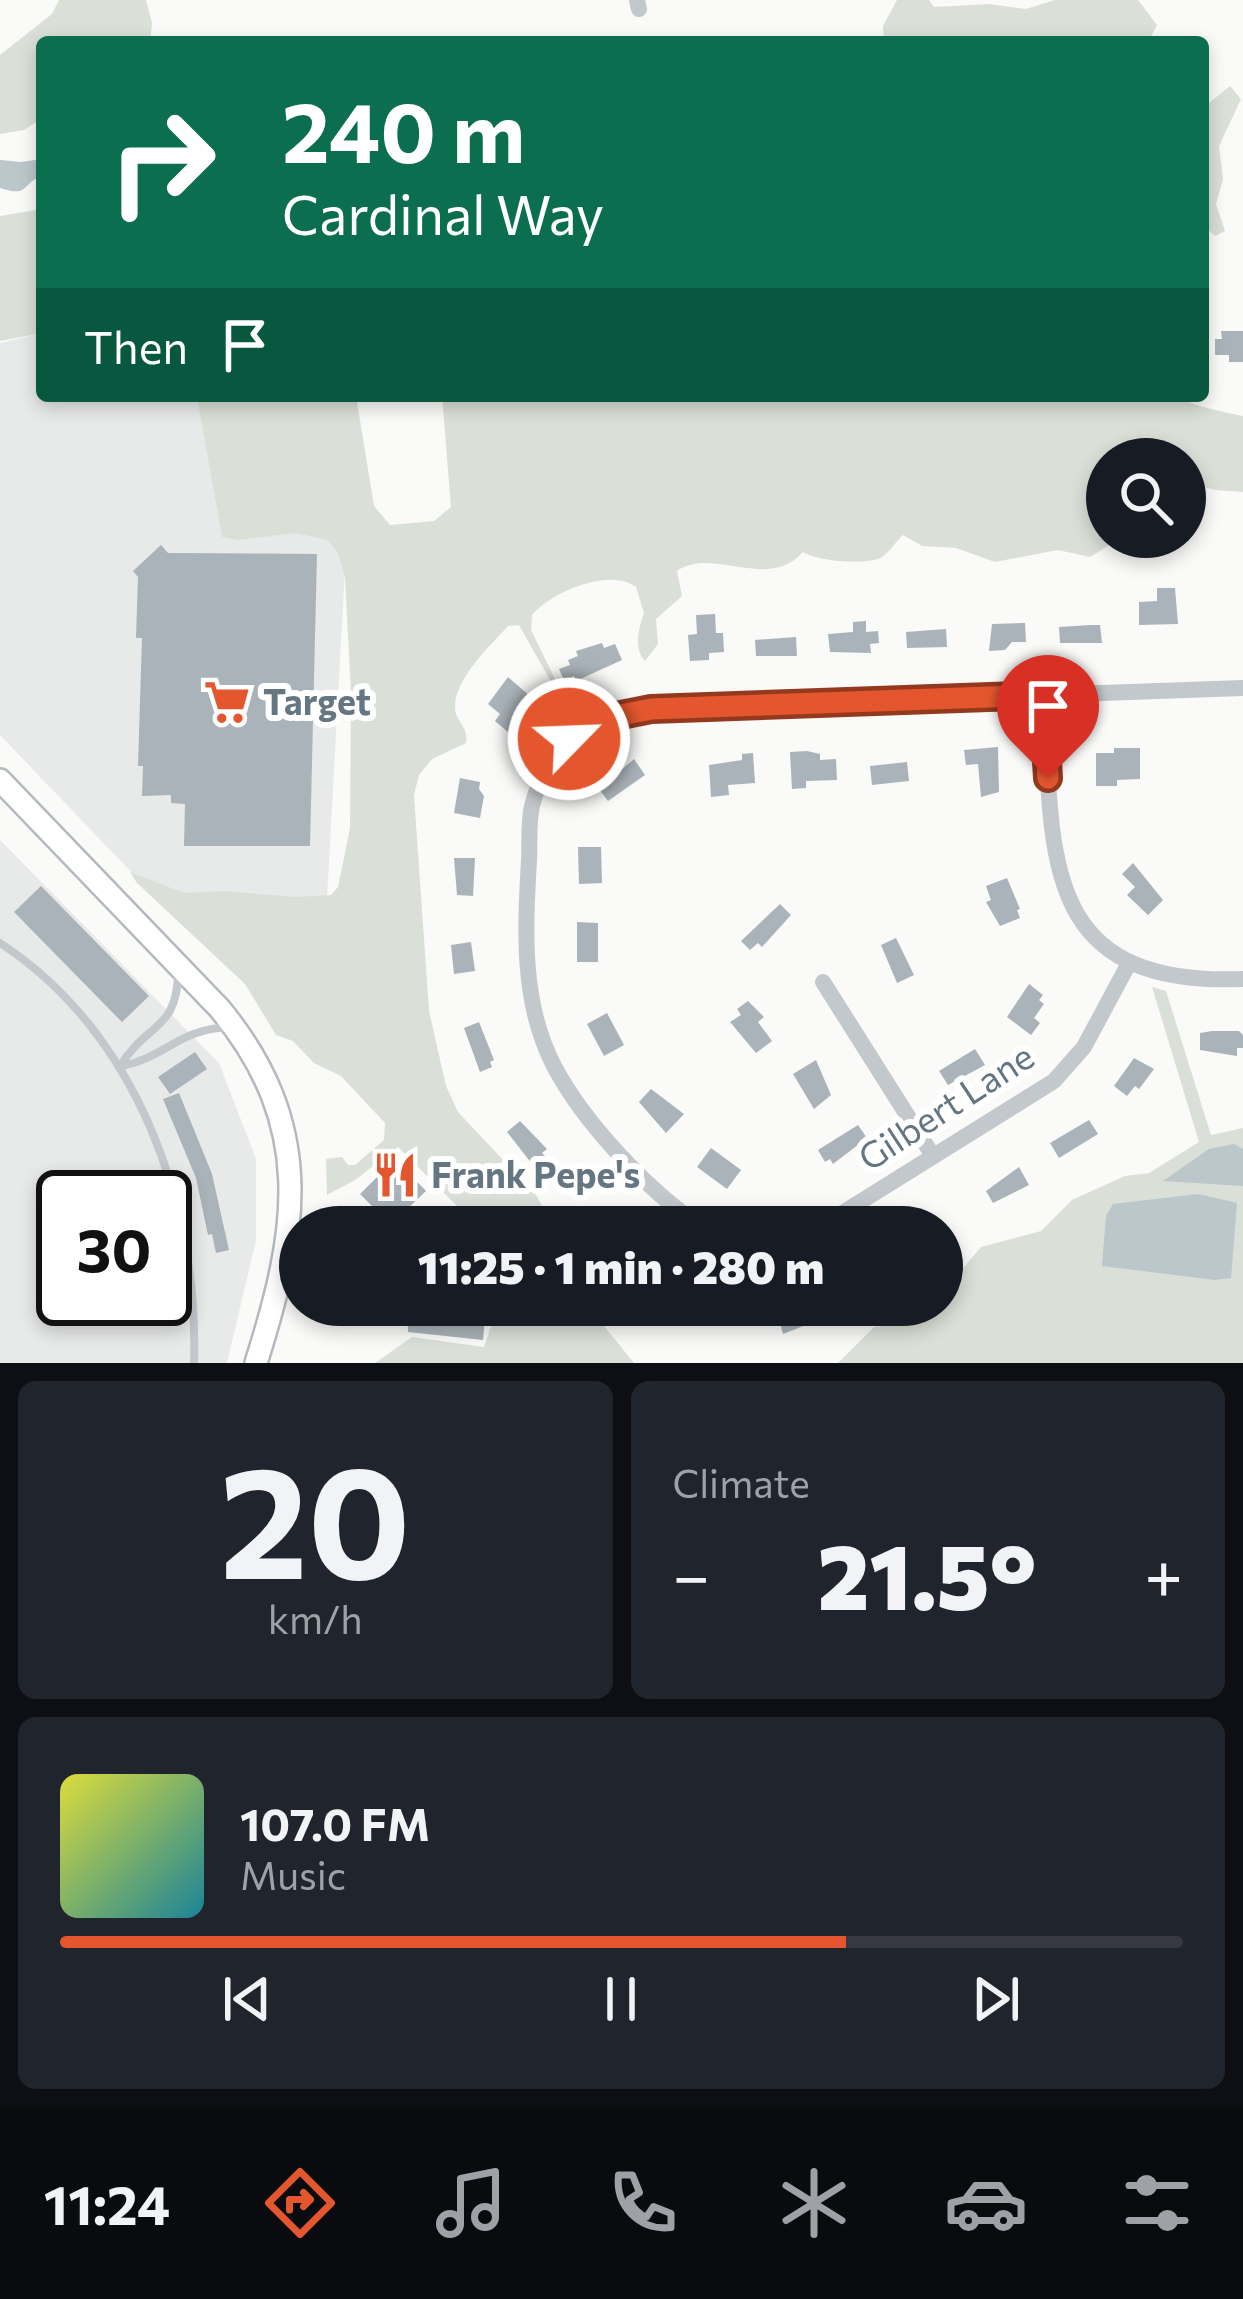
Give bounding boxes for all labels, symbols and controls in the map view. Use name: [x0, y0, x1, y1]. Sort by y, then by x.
text: 240 m: [282, 78, 525, 180]
icon: right: [84, 84, 240, 240]
text: Cardinal Way: [282, 180, 604, 246]
icon: arrive: [212, 312, 278, 378]
text: Then: [84, 318, 188, 373]
map controls: [1086, 438, 1206, 558]
button: search: [1086, 438, 1206, 558]
pin: [997, 655, 1099, 778]
icon: arrive: [1015, 673, 1081, 739]
position arrow: [506, 676, 632, 802]
supermarket icon: Target: [202, 677, 252, 727]
place label: Target: [263, 678, 371, 722]
street label: Gilbert Lane: [849, 1032, 1041, 1178]
restaurant icon: Frank Pepe's: [370, 1150, 420, 1200]
place label: Frank Pepe's: [431, 1151, 640, 1195]
speed limit sign: 30: [36, 1170, 192, 1326]
text: 11:25 · 1 min · 280 m: [418, 1238, 824, 1293]
text: 20: [220, 1420, 411, 1611]
text: Climate: [673, 1458, 810, 1506]
text: 21.5°: [817, 1518, 1037, 1629]
text: −: [673, 1533, 710, 1614]
text: +: [1144, 1533, 1183, 1614]
text: km/h: [268, 1594, 363, 1642]
text: 107.0 FM: [240, 1795, 430, 1850]
text: Music: [240, 1850, 346, 1898]
icon: previous: [214, 1966, 280, 2032]
icon: pause: [588, 1966, 654, 2032]
icon: next: [963, 1966, 1029, 2032]
icon: directions: [258, 2161, 342, 2245]
icon: music: [429, 2161, 513, 2245]
icon: phone: [601, 2161, 685, 2245]
icon: climate: [772, 2161, 856, 2245]
icon: car: [944, 2161, 1028, 2245]
icon: filters: [1115, 2161, 1199, 2245]
text: 11:24: [44, 2170, 170, 2236]

